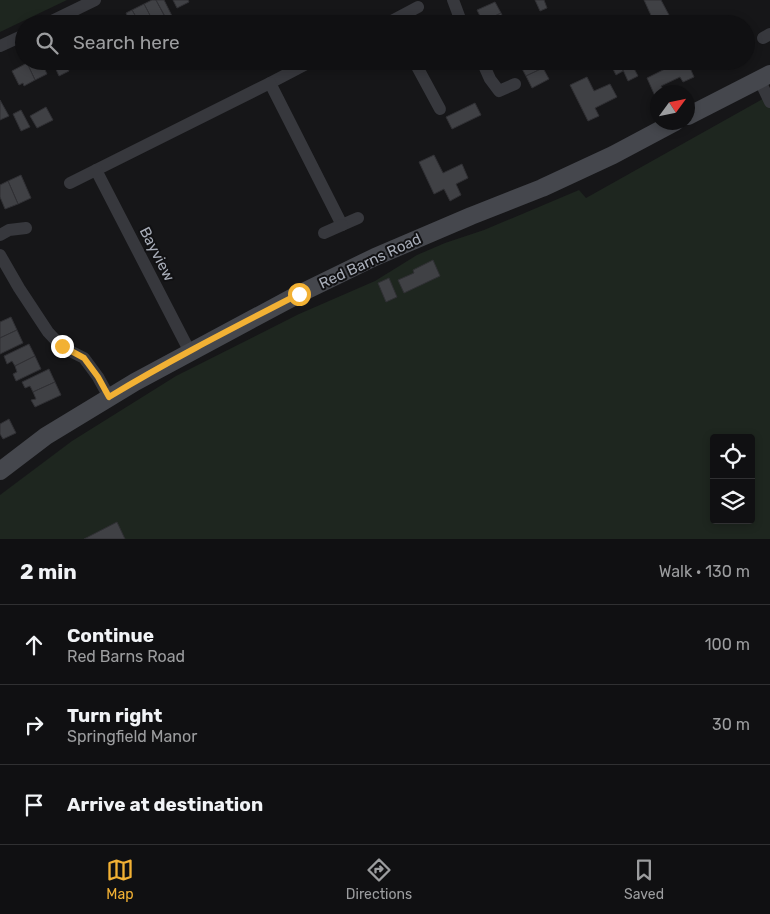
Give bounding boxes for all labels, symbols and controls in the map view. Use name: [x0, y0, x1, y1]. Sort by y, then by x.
search box: [15, 15, 755, 70]
icon: search: [33, 29, 61, 57]
text: Search here: [73, 31, 180, 54]
north arrow: [650, 85, 695, 130]
street label: Bayview: [136, 224, 178, 284]
street label: Red Barns Road: [316, 229, 424, 293]
route start: [288, 283, 311, 306]
route end: [51, 335, 74, 358]
map controls: [710, 434, 755, 524]
button: locate: [710, 434, 755, 479]
button: layers: [710, 479, 755, 524]
text: 2 min: [20, 559, 77, 584]
text: Walk · 130 m: [659, 562, 750, 581]
text: Continue: [67, 624, 154, 647]
icon: ahead: [20, 631, 48, 659]
text: 100 m: [705, 635, 750, 654]
text: Red Barns Road: [67, 647, 185, 666]
text: Turn right: [67, 704, 162, 727]
icon: right: [20, 711, 48, 739]
text: 30 m: [712, 715, 750, 734]
text: Springfield Manor: [67, 727, 197, 746]
icon: arrive: [20, 791, 48, 819]
text: Arrive at destination: [67, 793, 263, 816]
tab: Map: [106, 856, 134, 903]
tab: Directions: [346, 856, 412, 903]
tab: Saved: [624, 856, 664, 903]

